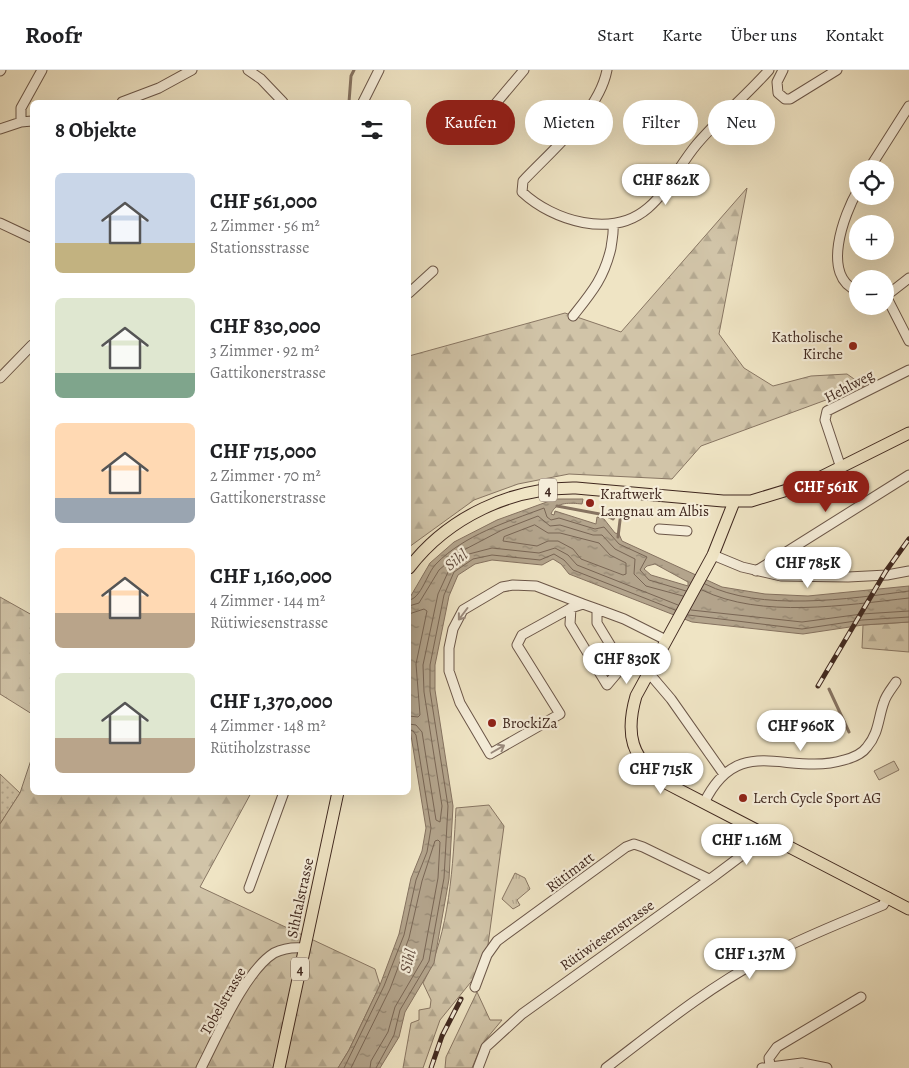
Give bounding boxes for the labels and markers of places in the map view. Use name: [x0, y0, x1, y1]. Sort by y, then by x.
pin: CHF 862K: [614, 164, 718, 206]
place label: Katholische Kirche: [771, 327, 843, 364]
marker: Katholische Kirche: [847, 340, 859, 352]
pin: CHF 561K: [774, 470, 878, 513]
place label: Kraftwerk Langnau am Albis: [600, 484, 709, 521]
marker: Kraftwerk Langnau am Albis: [584, 497, 596, 509]
pin: CHF 785K: [756, 546, 860, 589]
pin: CHF 830K: [575, 642, 679, 685]
pin: CHF 960K: [749, 710, 853, 752]
place label: BrockiZa: [502, 713, 557, 733]
marker: BrockiZa: [486, 717, 498, 729]
pin: CHF 715K: [609, 752, 713, 795]
place label: Lerch Cycle Sport AG: [753, 788, 881, 808]
marker: Lerch Cycle Sport AG: [737, 792, 749, 804]
pin: CHF 1.16M: [690, 824, 804, 866]
pin: CHF 1.37M: [693, 938, 807, 980]

